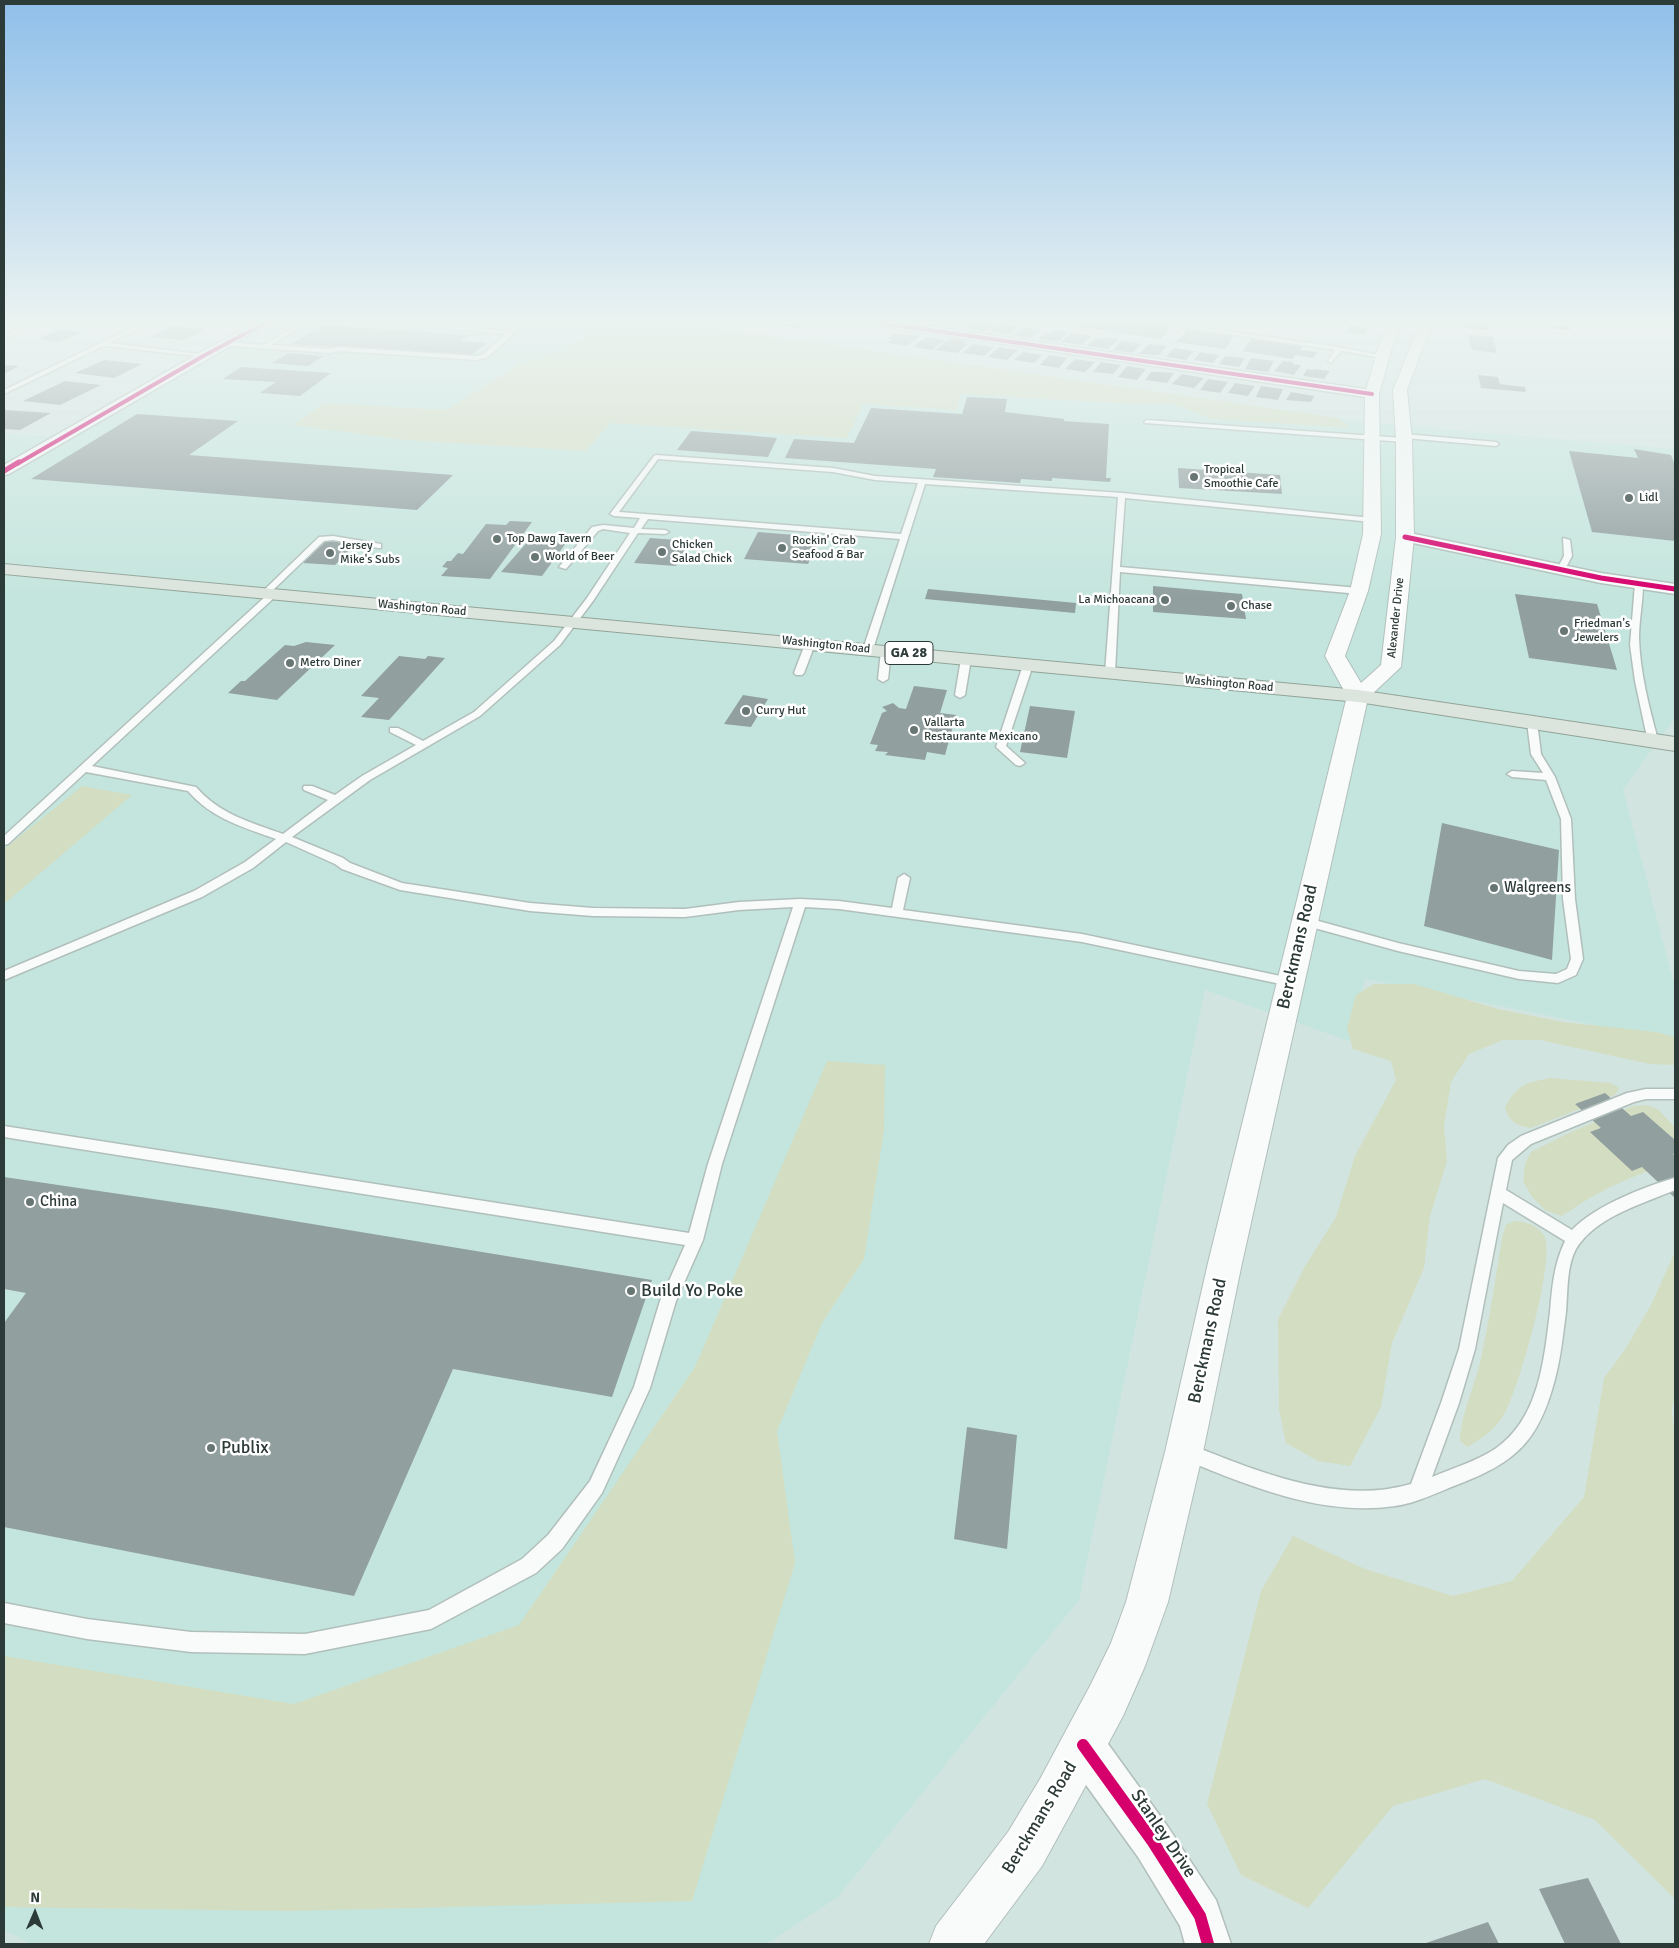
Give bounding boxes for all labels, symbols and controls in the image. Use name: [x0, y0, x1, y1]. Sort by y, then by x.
place label: Tropical Smoothie Cafe: [1204, 463, 1278, 491]
marker: Tropical Smoothie Cafe: [1188, 471, 1200, 483]
place label: Lidl: [1639, 491, 1658, 505]
marker: Lidl: [1623, 492, 1635, 504]
place label: Top Dawg Tavern: [507, 532, 592, 546]
marker: Top Dawg Tavern: [491, 533, 503, 545]
place label: Rockin' Crab Seafood & Bar: [792, 534, 864, 562]
place label: Chicken Salad Chick: [672, 538, 732, 566]
place label: Jersey Mike's Subs: [340, 539, 400, 567]
marker: Rockin' Crab Seafood & Bar: [776, 542, 788, 554]
marker: Chicken Salad Chick: [656, 546, 668, 558]
marker: Jersey Mike's Subs: [324, 547, 336, 559]
place label: World of Beer: [545, 550, 614, 564]
marker: World of Beer: [529, 551, 541, 563]
street label: Alexander Drive: [1385, 577, 1407, 659]
place label: La Michoacana: [1078, 593, 1155, 607]
marker: La Michoacana: [1159, 594, 1171, 606]
street label: Washington Road: [377, 597, 467, 619]
place label: Chase: [1241, 599, 1272, 613]
marker: Chase: [1225, 600, 1237, 612]
place label: Friedman's Jewelers: [1574, 617, 1630, 645]
marker: Friedman's Jewelers: [1558, 625, 1570, 637]
street label: Washington Road: [781, 633, 871, 657]
road number: GA 28: [885, 641, 933, 664]
place label: Metro Diner: [300, 656, 361, 670]
marker: Metro Diner: [284, 657, 296, 669]
street label: Washington Road: [1184, 673, 1274, 695]
place label: Curry Hut: [756, 704, 806, 718]
marker: Curry Hut: [740, 705, 752, 717]
place label: Vallarta Restaurante Mexicano: [924, 716, 1038, 744]
marker: Vallarta Restaurante Mexicano: [908, 724, 920, 736]
place label: Walgreens: [1504, 879, 1571, 897]
marker: Walgreens: [1488, 882, 1500, 894]
street label: Berckmans Road: [1273, 883, 1323, 1011]
place label: China: [40, 1193, 77, 1211]
marker: China: [24, 1196, 36, 1208]
street label: Berckmans Road: [1184, 1276, 1232, 1406]
place label: Build Yo Poke: [641, 1280, 743, 1302]
marker: Build Yo Poke: [625, 1285, 637, 1297]
place label: Publix: [221, 1437, 269, 1459]
marker: Publix: [205, 1442, 217, 1454]
street label: Berckmans Road: [998, 1758, 1082, 1878]
street label: Stanley Drive: [1126, 1786, 1200, 1882]
north arrow: [10, 1888, 60, 1938]
text: N: [30, 1889, 40, 1906]

